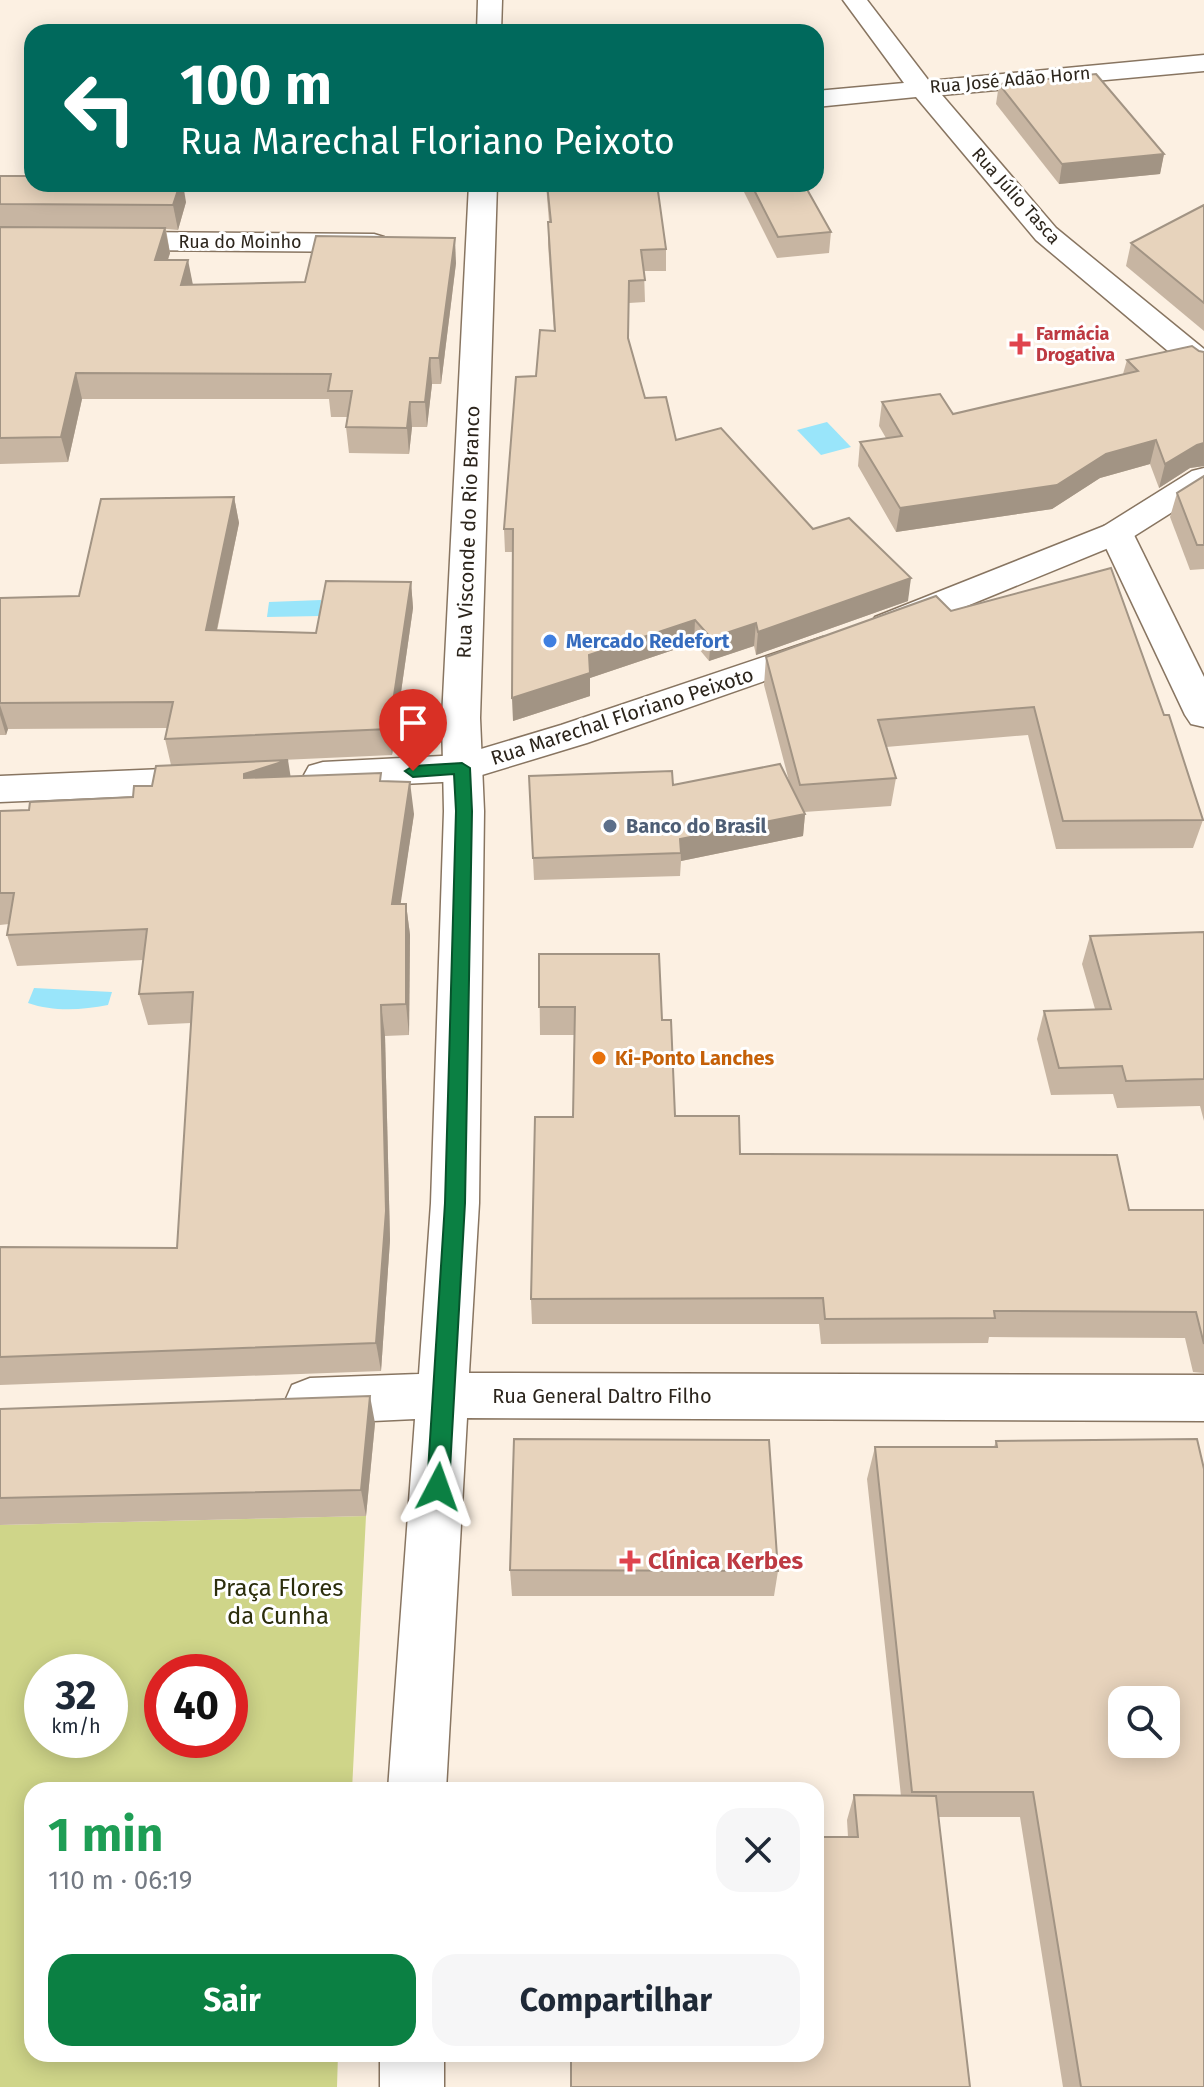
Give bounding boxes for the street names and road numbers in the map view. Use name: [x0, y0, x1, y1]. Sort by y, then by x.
street label: Rua José Adão Horn: [929, 62, 1091, 98]
street label: Rua Júlio Tasca: [967, 143, 1065, 249]
street label: Rua do Moinho: [178, 231, 302, 253]
street label: Rua Visconde do Rio Branco: [452, 405, 484, 659]
street label: Rua Marechal Floriano Peixoto: [488, 662, 756, 770]
street label: Rua General Daltro Filho: [492, 1384, 712, 1408]

